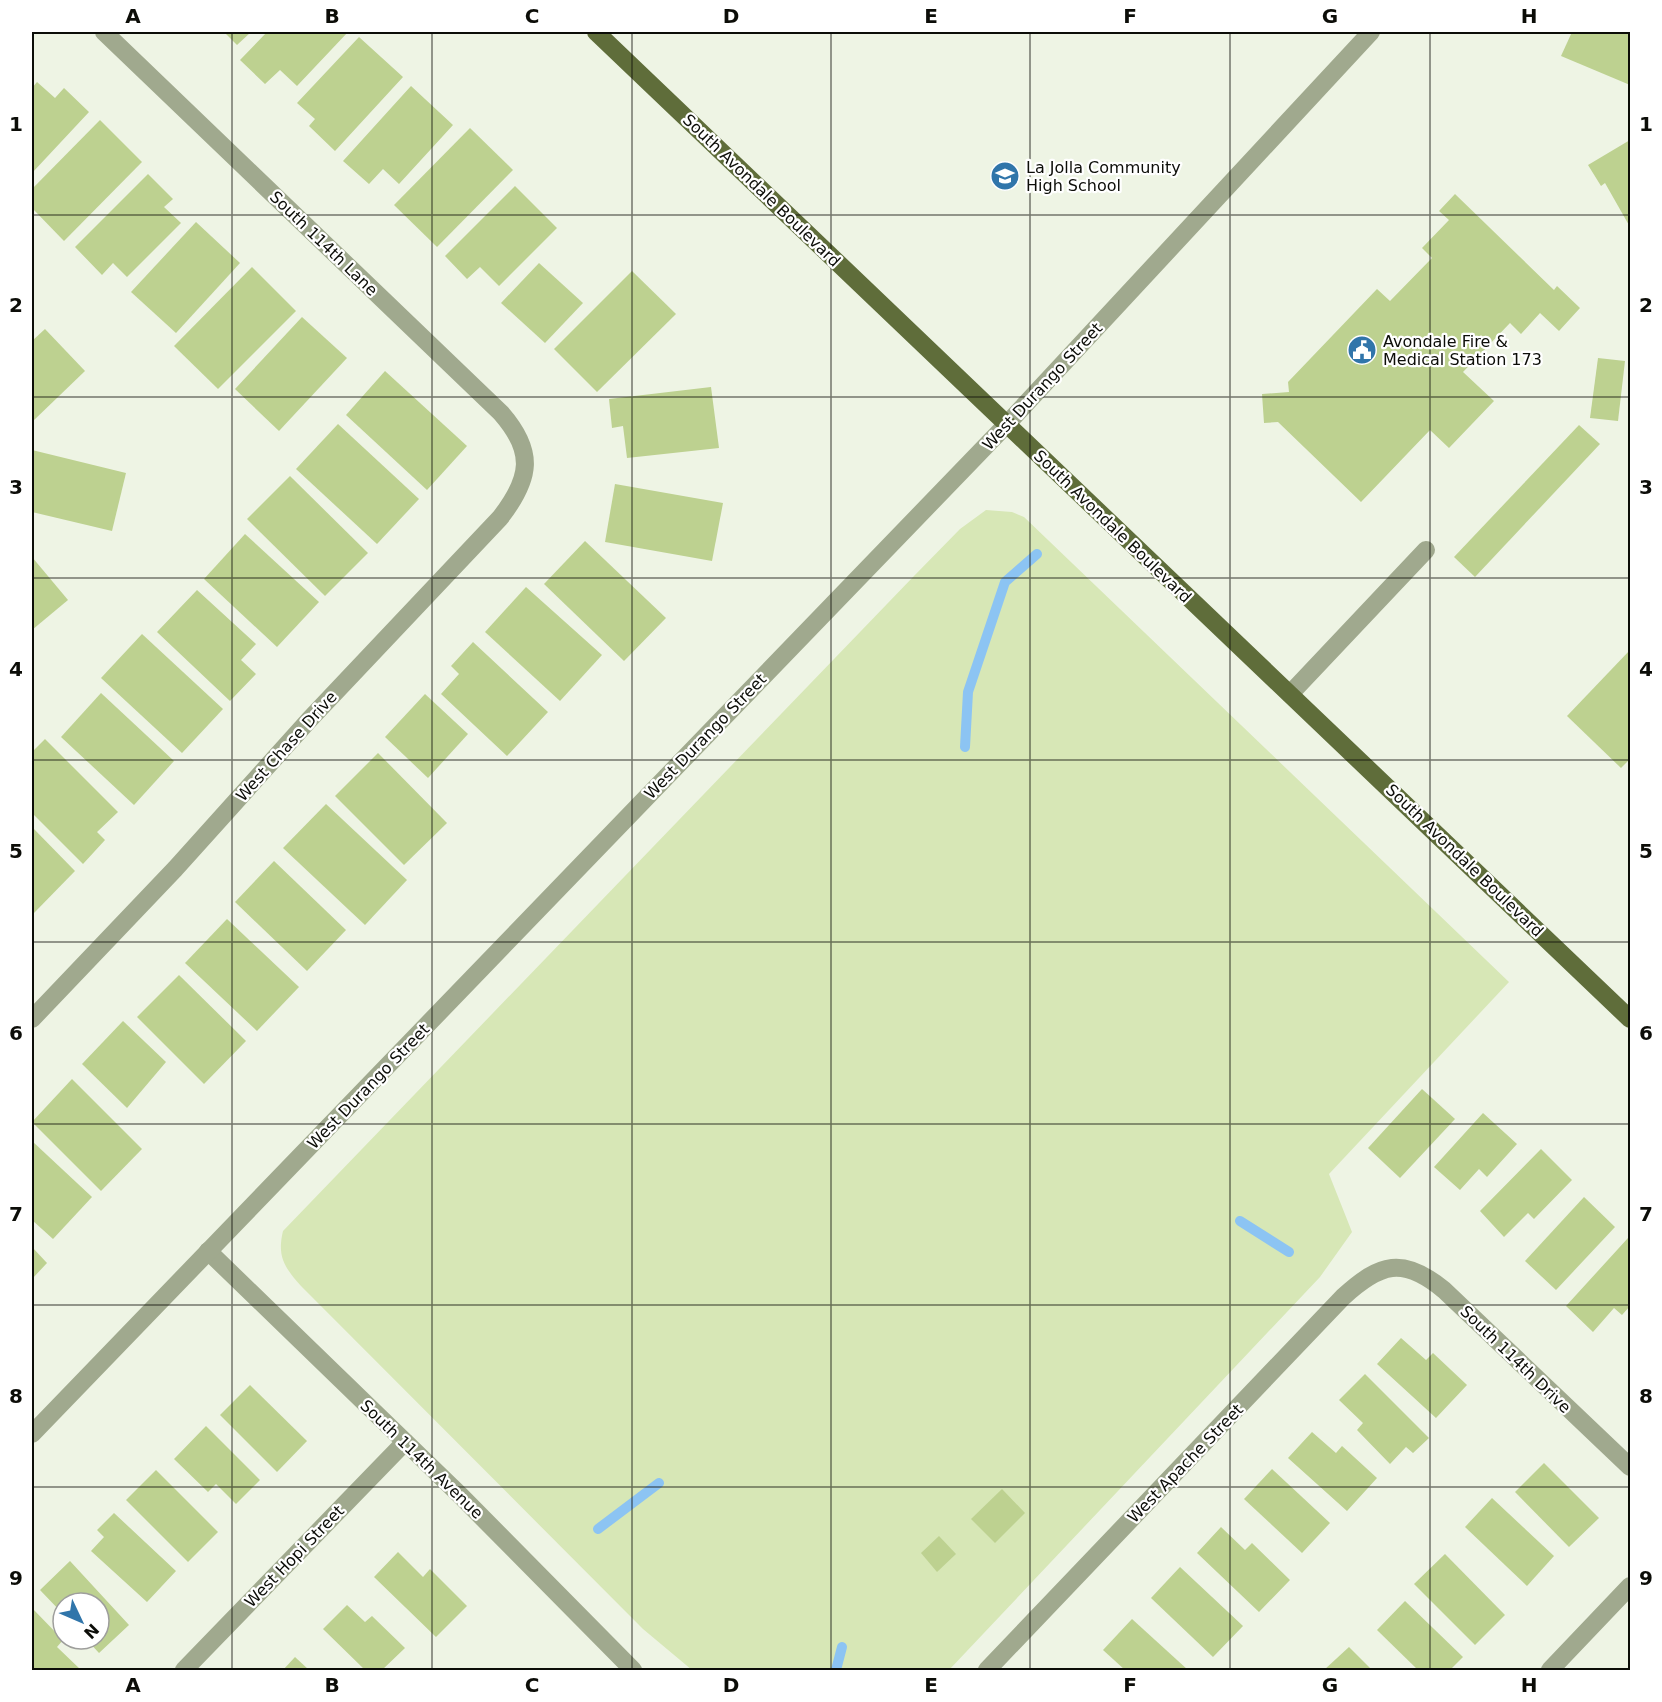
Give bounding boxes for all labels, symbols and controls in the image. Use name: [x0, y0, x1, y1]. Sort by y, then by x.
text: A: [125, 4, 141, 28]
text: B: [324, 4, 340, 28]
text: C: [525, 4, 539, 28]
text: D: [723, 4, 739, 28]
text: E: [924, 4, 938, 28]
text: F: [1123, 4, 1137, 28]
text: G: [1322, 4, 1338, 28]
text: H: [1521, 4, 1537, 28]
street label: South Avondale Boulevard: [679, 110, 844, 271]
text: 1: [9, 112, 23, 136]
text: 1: [1639, 112, 1653, 136]
place label: La Jolla Community High School: [1026, 158, 1181, 195]
school or university icon: La Jolla Community High School: [989, 160, 1021, 192]
street label: South 114th Lane: [266, 187, 381, 300]
text: 2: [9, 293, 23, 317]
text: 2: [1639, 293, 1653, 317]
street label: West Durango Street: [978, 319, 1106, 454]
place label: Avondale Fire & Medical Station 173: [1383, 332, 1542, 369]
public building icon: Avondale Fire & Medical Station 173: [1346, 334, 1378, 366]
street label: South Avondale Boulevard: [1030, 446, 1195, 607]
text: 3: [9, 475, 23, 499]
text: 3: [1639, 475, 1653, 499]
text: 4: [9, 657, 23, 681]
text: 4: [1639, 657, 1653, 681]
street label: West Durango Street: [641, 670, 770, 803]
street label: West Chase Drive: [232, 687, 341, 805]
street label: South Avondale Boulevard: [1382, 780, 1547, 941]
text: 5: [9, 839, 23, 863]
text: 5: [1639, 839, 1653, 863]
street label: West Durango Street: [304, 1020, 433, 1153]
text: 6: [9, 1021, 23, 1045]
text: 6: [1639, 1021, 1653, 1045]
text: 7: [9, 1202, 23, 1226]
text: 7: [1639, 1202, 1653, 1226]
street label: South 114th Drive: [1456, 1302, 1575, 1417]
text: 8: [9, 1384, 23, 1408]
text: 8: [1639, 1384, 1653, 1408]
street label: South 114th Avenue: [356, 1396, 487, 1523]
street label: West Apache Street: [1124, 1400, 1247, 1527]
street label: West Hopi Street: [241, 1501, 348, 1611]
text: 9: [9, 1566, 23, 1590]
text: 9: [1639, 1566, 1653, 1590]
north arrow: [51, 1591, 111, 1651]
text: N: [80, 1620, 103, 1642]
text: A: [125, 1673, 141, 1697]
text: B: [324, 1673, 340, 1697]
text: C: [525, 1673, 539, 1697]
text: D: [723, 1673, 739, 1697]
text: E: [924, 1673, 938, 1697]
text: F: [1123, 1673, 1137, 1697]
text: G: [1322, 1673, 1338, 1697]
text: H: [1521, 1673, 1537, 1697]

